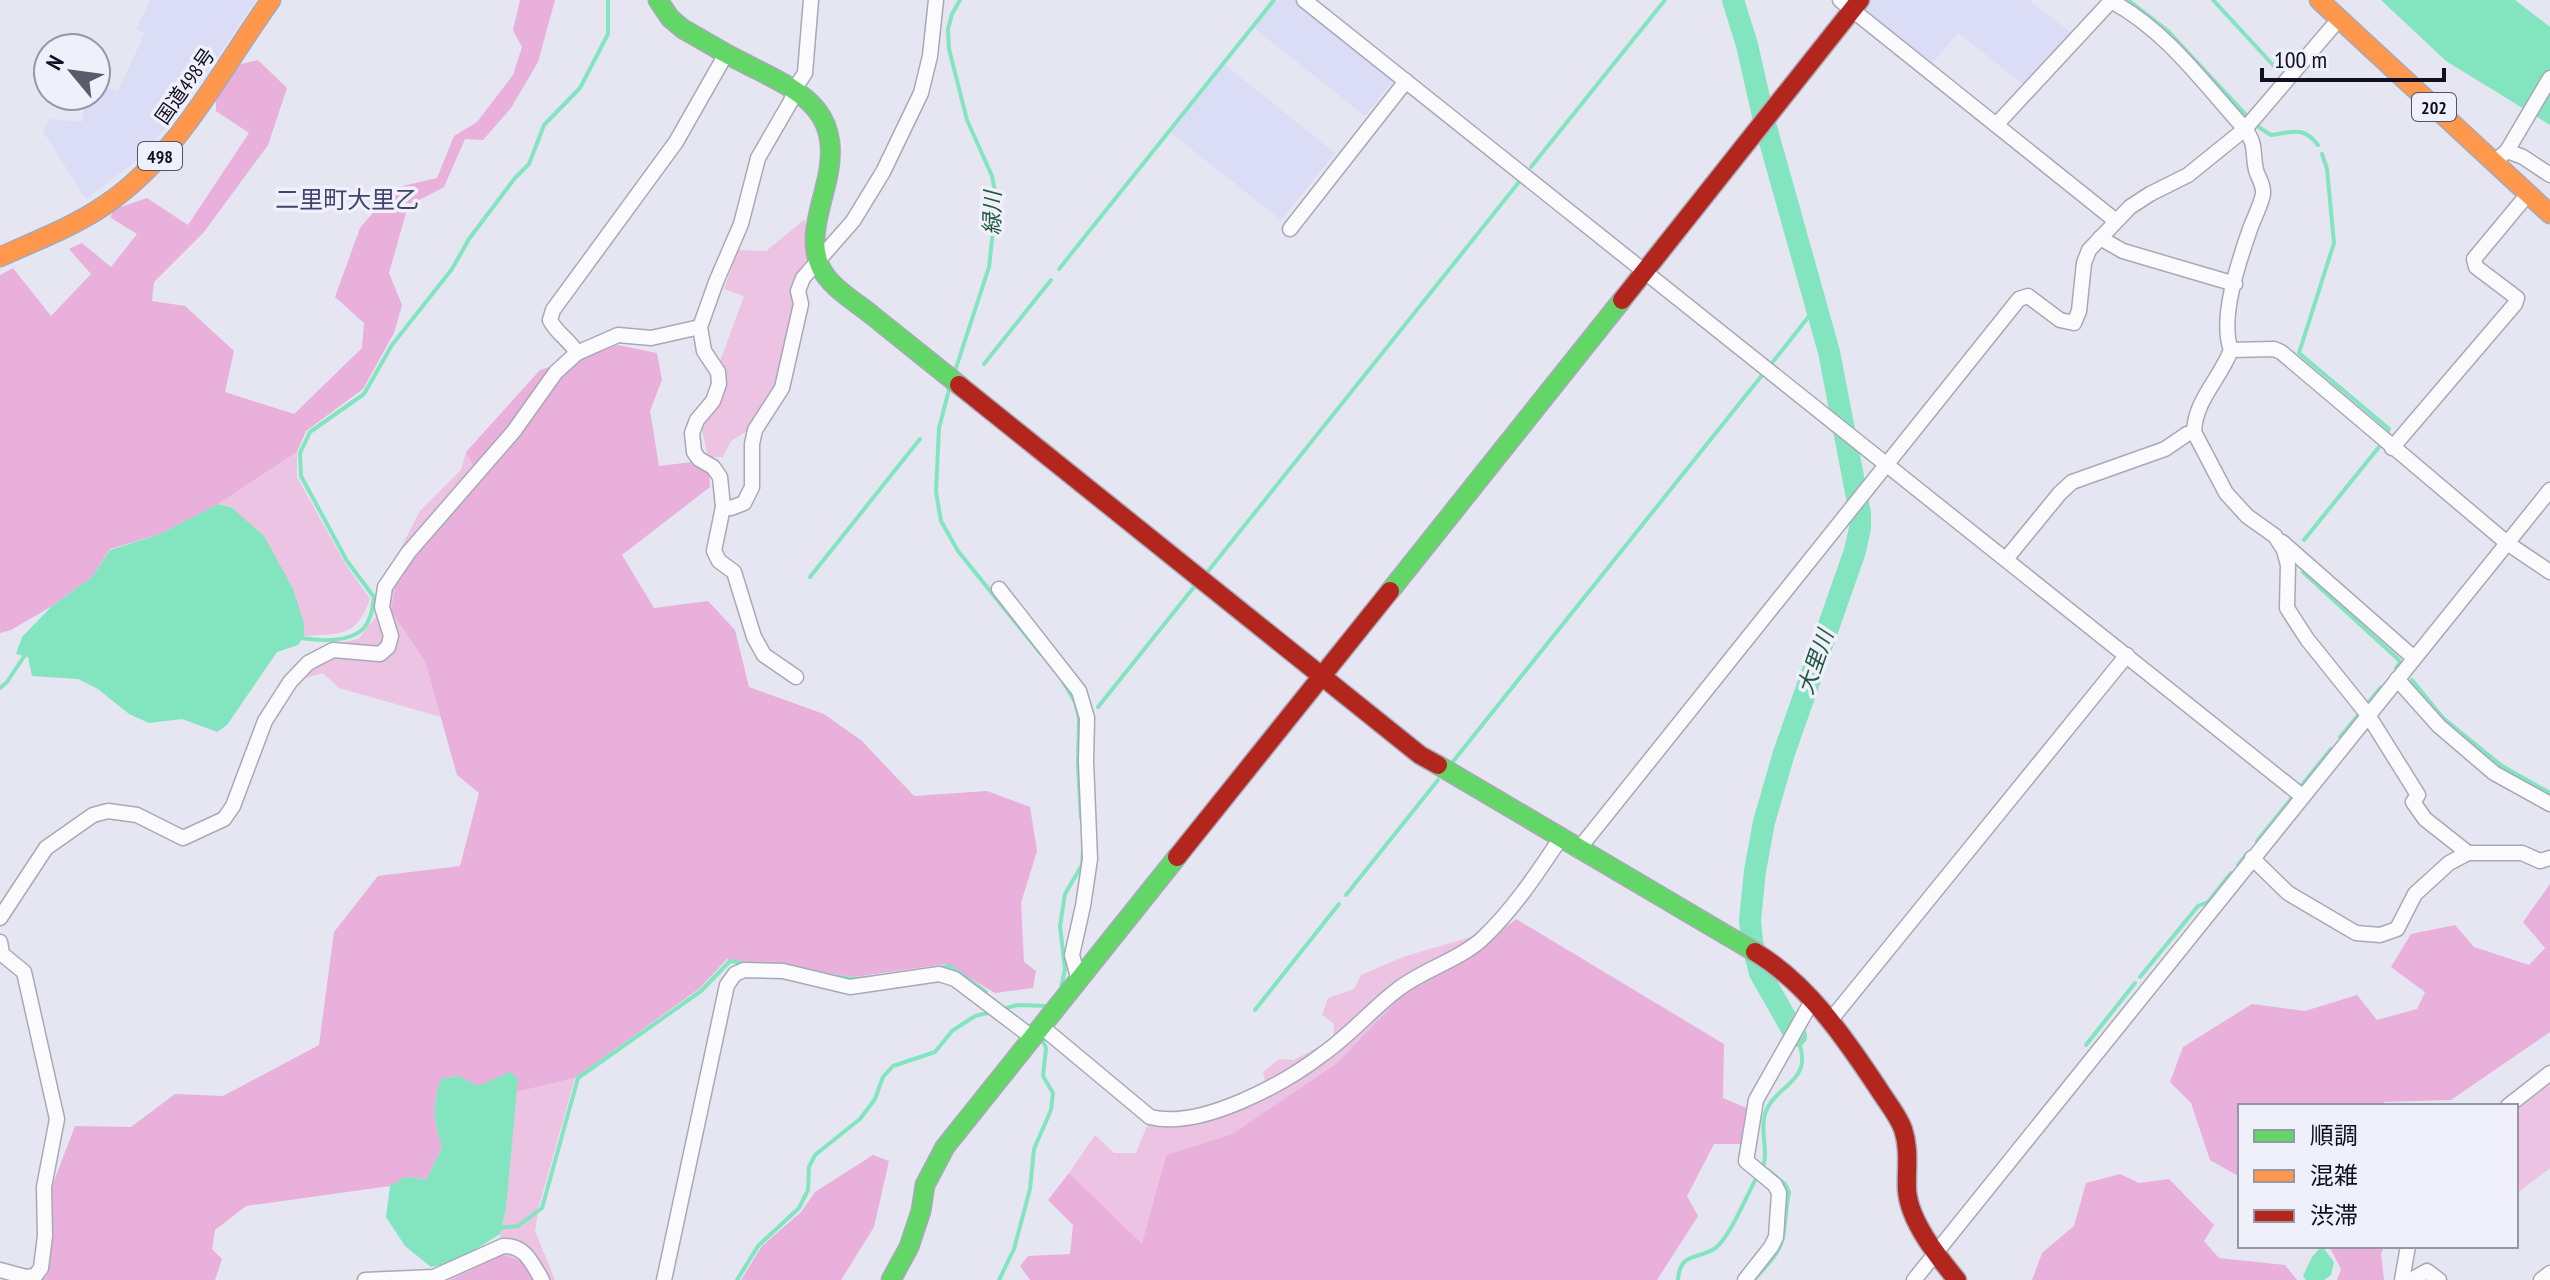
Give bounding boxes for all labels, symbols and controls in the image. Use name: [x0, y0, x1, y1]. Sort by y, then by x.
north arrow: [32, 32, 112, 112]
scale bar: [2262, 32, 2444, 82]
street label: 国道498号: [149, 43, 221, 129]
text: 100 m: [2274, 44, 2327, 75]
text: N: [39, 50, 70, 74]
road number: 202: [2412, 93, 2456, 121]
road number: 498: [138, 142, 182, 170]
district label: 二里町大里乙: [275, 184, 419, 215]
water label: 緑川: [978, 189, 1006, 235]
water label: 大里川: [1791, 624, 1840, 698]
legend: [2238, 1104, 2518, 1248]
text: 順調: [2310, 1120, 2358, 1151]
text: 混雑: [2310, 1160, 2358, 1191]
text: 渋滞: [2310, 1200, 2358, 1231]

